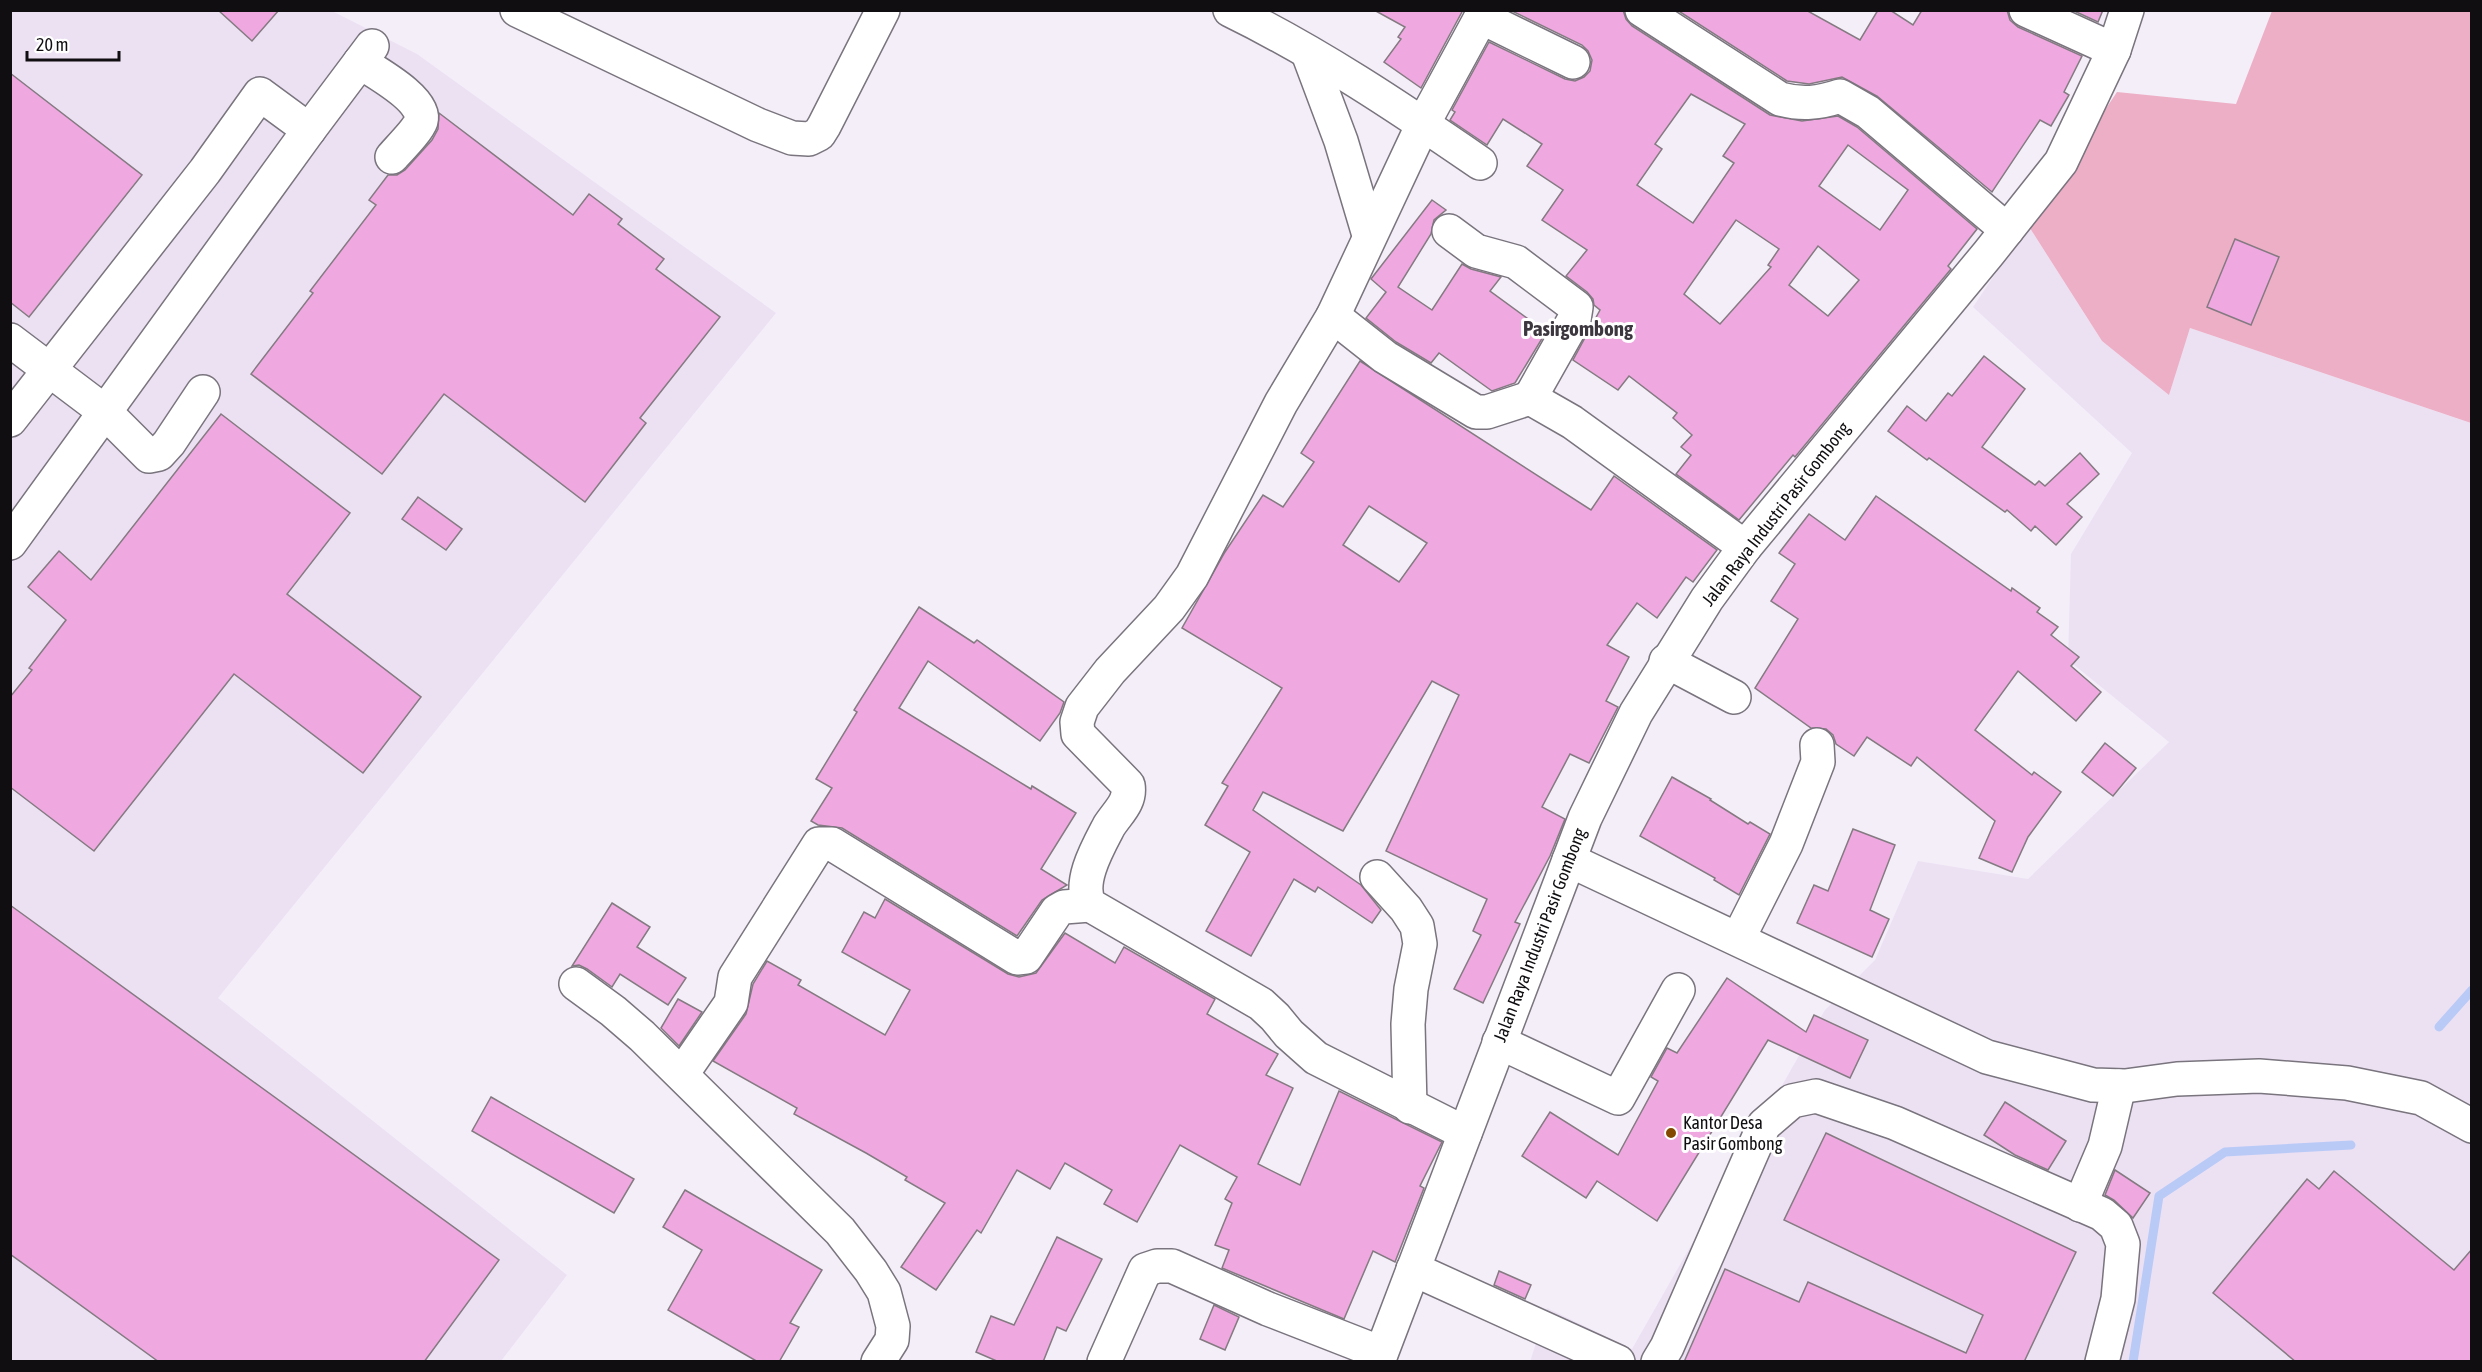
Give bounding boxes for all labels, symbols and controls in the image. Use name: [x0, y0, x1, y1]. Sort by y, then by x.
scale bar: [27, 24, 118, 62]
text: 20 m: [36, 34, 68, 55]
district label: Pasirgombong: [1523, 316, 1634, 340]
street label: Jalan Raya Industri Pasir Gombong: [1697, 417, 1854, 610]
street label: Jalan Raya Industri Pasir Gombong: [1489, 825, 1590, 1045]
place label: Kantor Desa Pasir Gombong: [1683, 1112, 1783, 1154]
marker: Kantor Desa Pasir Gombong: [1664, 1126, 1678, 1140]

